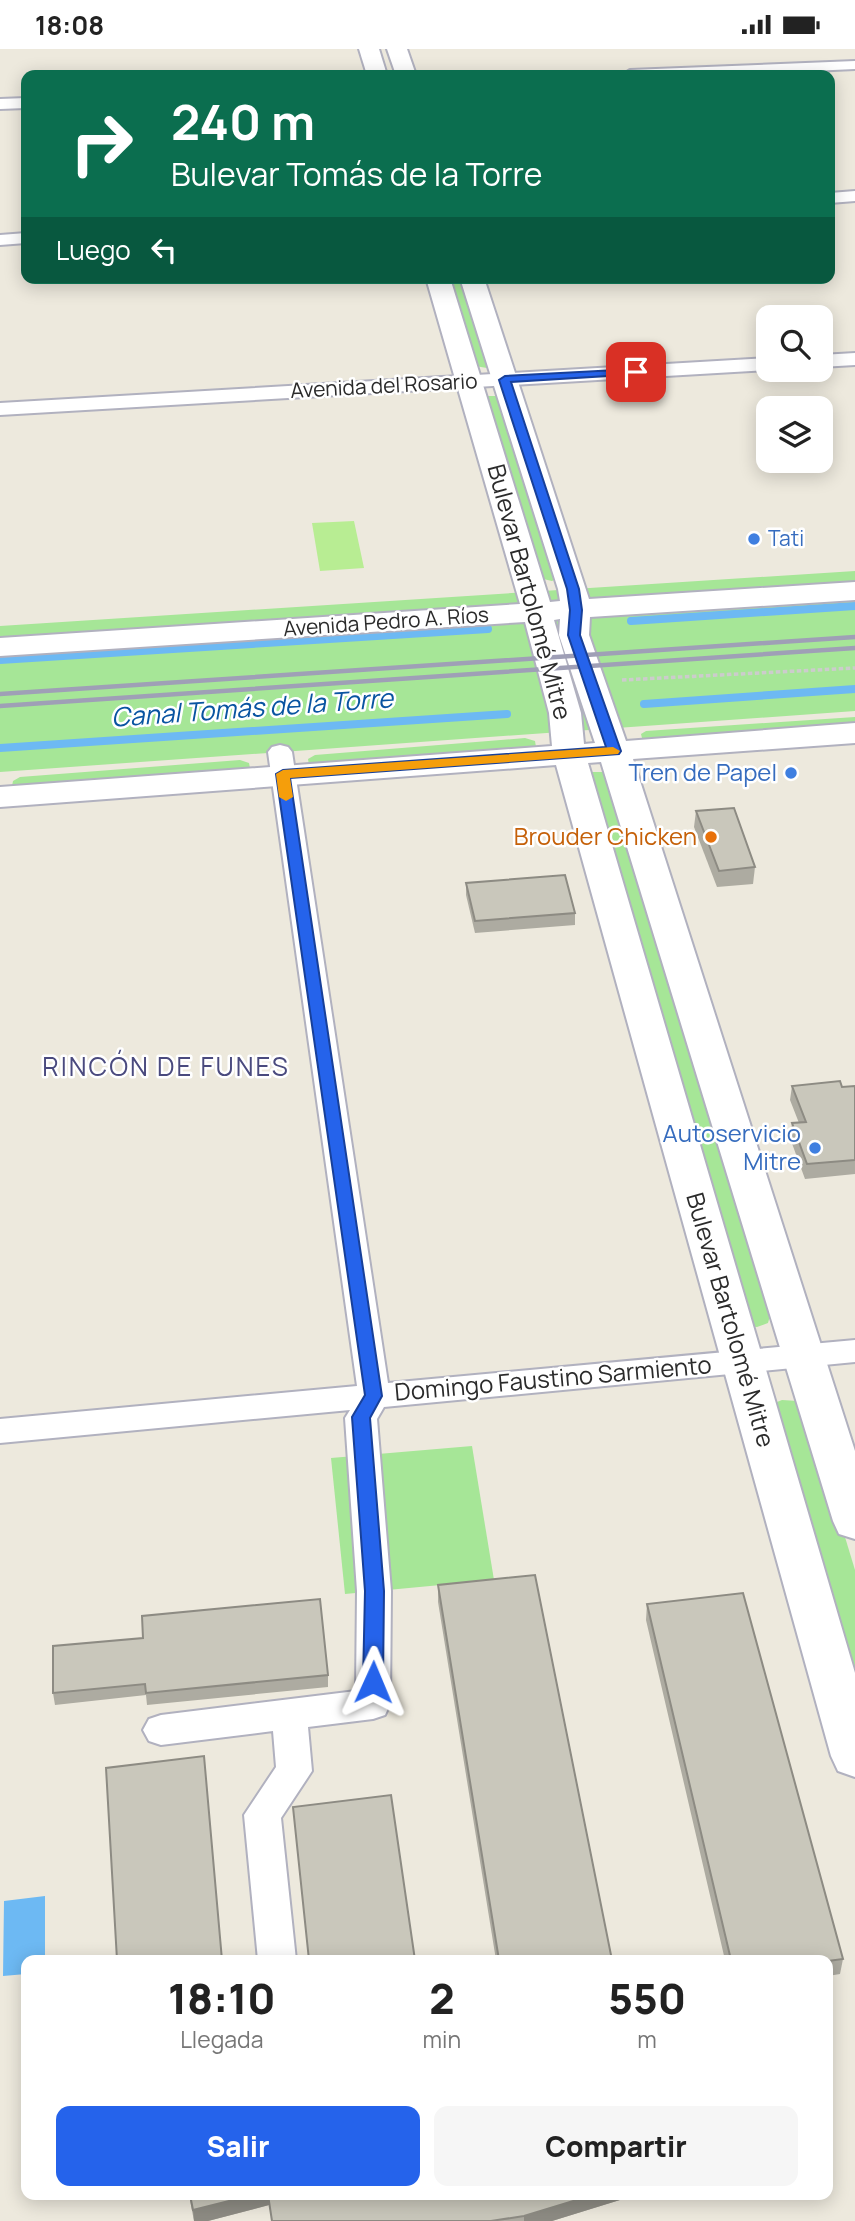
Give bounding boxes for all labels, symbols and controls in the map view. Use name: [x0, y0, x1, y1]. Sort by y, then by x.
text: 18:08: [35, 7, 104, 43]
text: 240 m: [171, 88, 315, 155]
icon: right: [56, 98, 147, 189]
text: Bulevar Tomás de la Torre: [171, 152, 542, 196]
icon: left: [145, 231, 183, 269]
text: Luego: [56, 232, 131, 268]
map controls: [756, 305, 833, 473]
button: search: [756, 305, 833, 382]
pin: [606, 342, 666, 402]
icon: arrive: [617, 353, 655, 391]
street label: Avenida del Rosario: [290, 366, 478, 404]
button: layers: [756, 396, 833, 473]
street label: Bulevar Bartolomé Mitre: [480, 460, 580, 723]
place label: Tati: [768, 524, 804, 552]
marker: Tati: [746, 531, 762, 547]
street label: Avenida Pedro A. Ríos: [282, 600, 490, 642]
water label: Canal Tomás de la Torre: [110, 679, 396, 735]
place label: Tren de Papel: [629, 755, 777, 788]
marker: Tren de Papel: [783, 765, 799, 781]
place label: Brouder Chicken: [514, 819, 697, 852]
marker: Brouder Chicken: [703, 829, 719, 845]
district label: RINCÓN DE FUNES: [42, 1048, 290, 1084]
place label: Autoservicio Mitre: [663, 1116, 801, 1177]
marker: Autoservicio Mitre: [807, 1140, 823, 1156]
street label: Bulevar Bartolomé Mitre: [679, 1189, 784, 1451]
street label: Domingo Faustino Sarmiento: [393, 1347, 713, 1408]
position arrow: [336, 1645, 410, 1719]
text: 18:10: [168, 1969, 276, 2027]
text: 2: [429, 1969, 455, 2027]
text: 550: [608, 1969, 686, 2027]
text: Llegada: [180, 2023, 263, 2055]
text: min: [423, 2023, 461, 2055]
text: m: [637, 2023, 657, 2055]
button: Salir: [56, 2106, 420, 2186]
button: Compartir: [434, 2106, 798, 2186]

